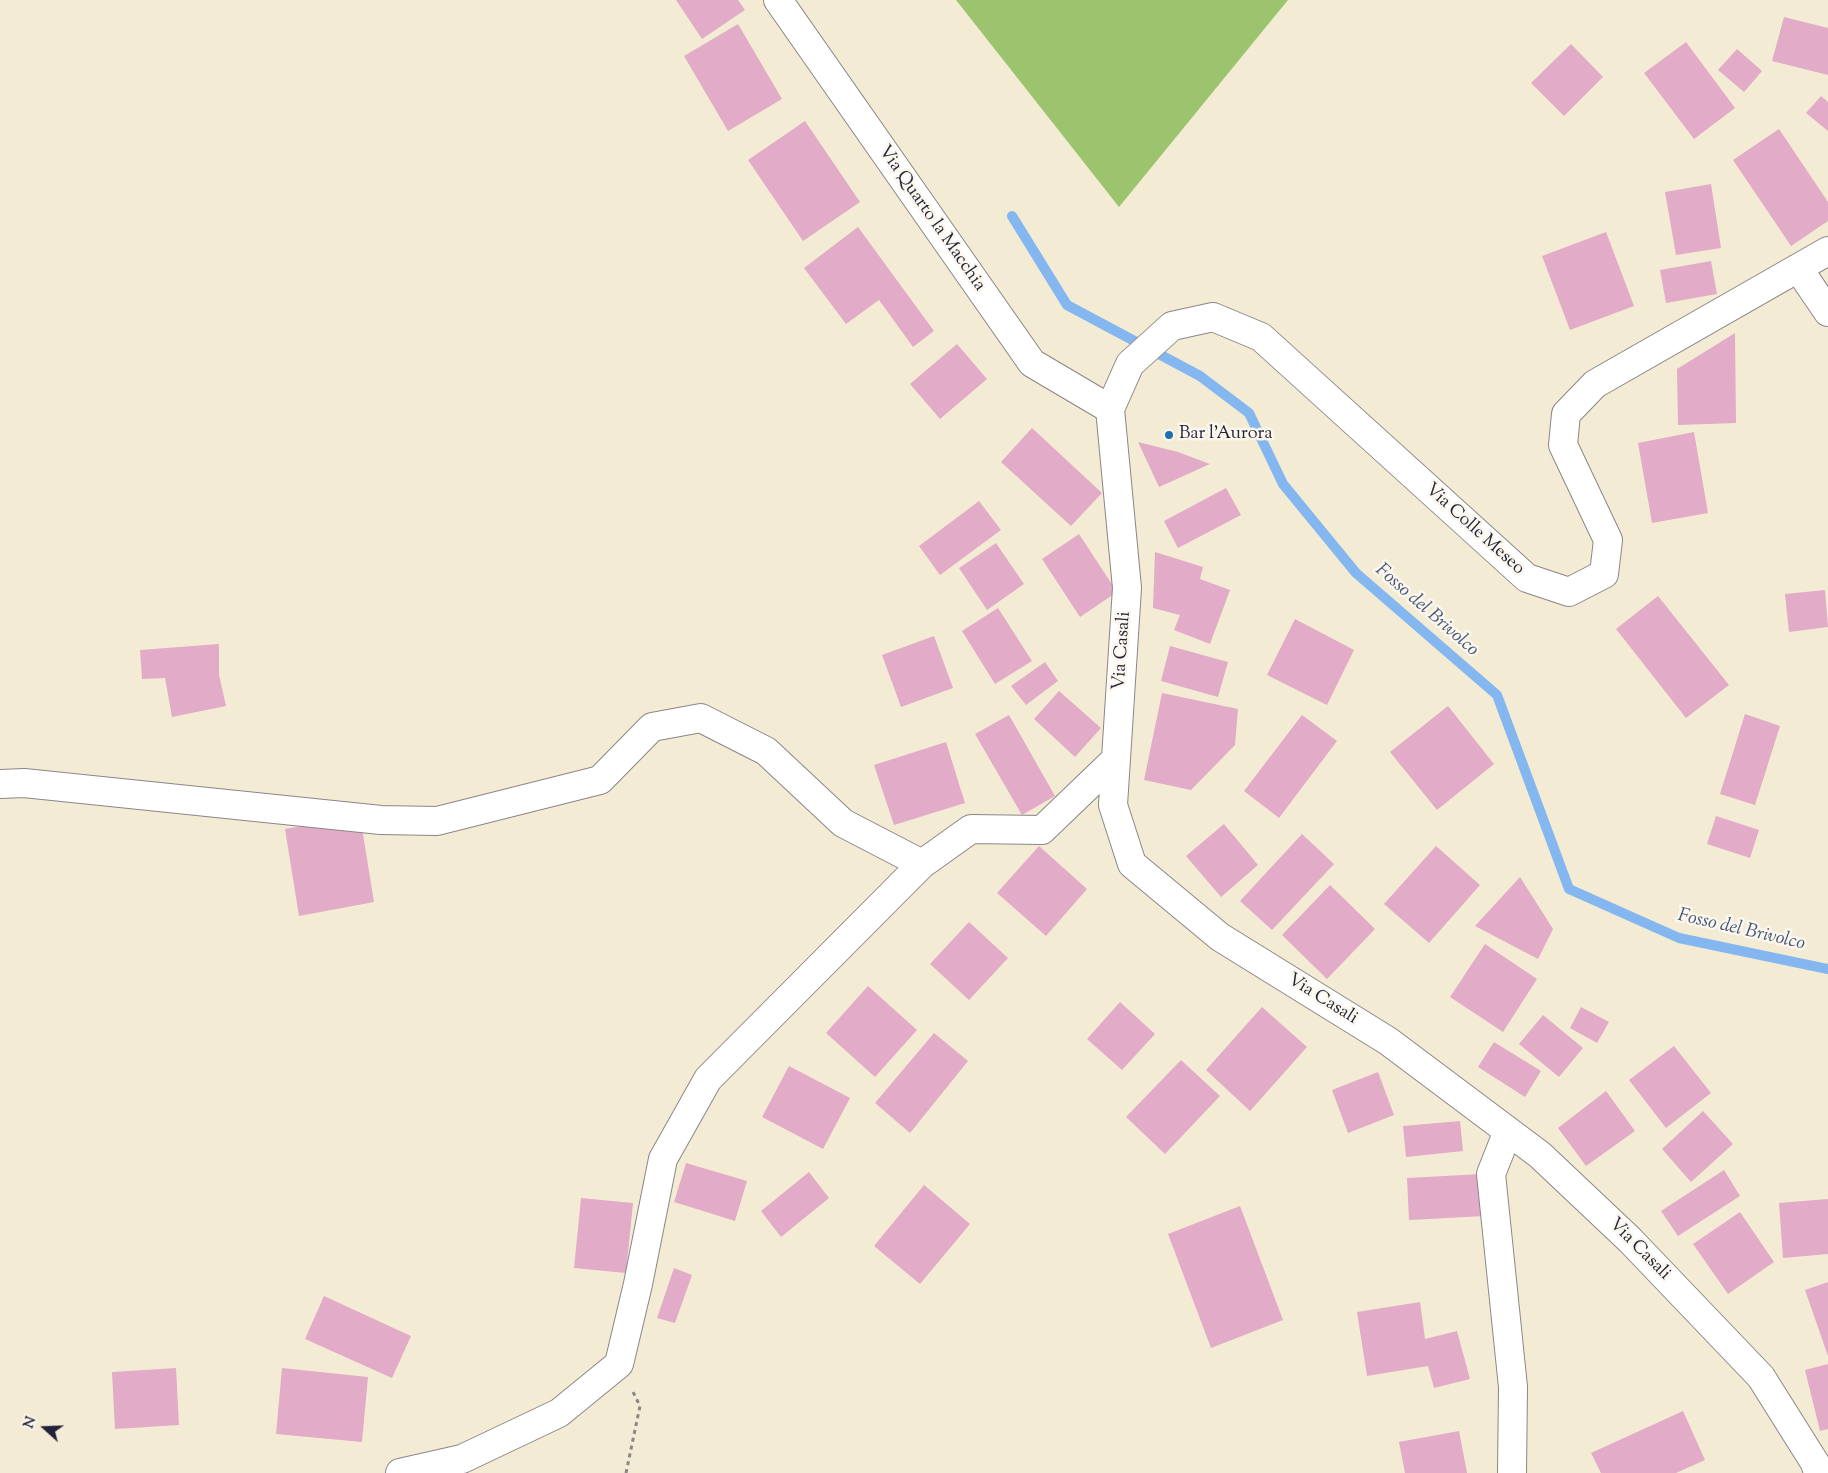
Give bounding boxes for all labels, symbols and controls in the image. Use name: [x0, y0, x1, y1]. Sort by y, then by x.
street label: Via Quarto la Macchia: [873, 142, 989, 296]
place label: Bar l'Aurora: [1179, 424, 1273, 446]
marker: Bar l'Aurora: [1163, 429, 1175, 441]
street label: Via Colle Meseo: [1420, 480, 1528, 580]
water label: Fosso del Brivolco: [1369, 560, 1483, 662]
street label: Via Casali: [1109, 611, 1137, 691]
water label: Fosso del Brivolco: [1675, 905, 1807, 957]
street label: Via Casali: [1283, 970, 1361, 1030]
street label: Via Casali: [1604, 1215, 1674, 1285]
north arrow: [20, 1403, 70, 1453]
text: N: [20, 1414, 42, 1432]

